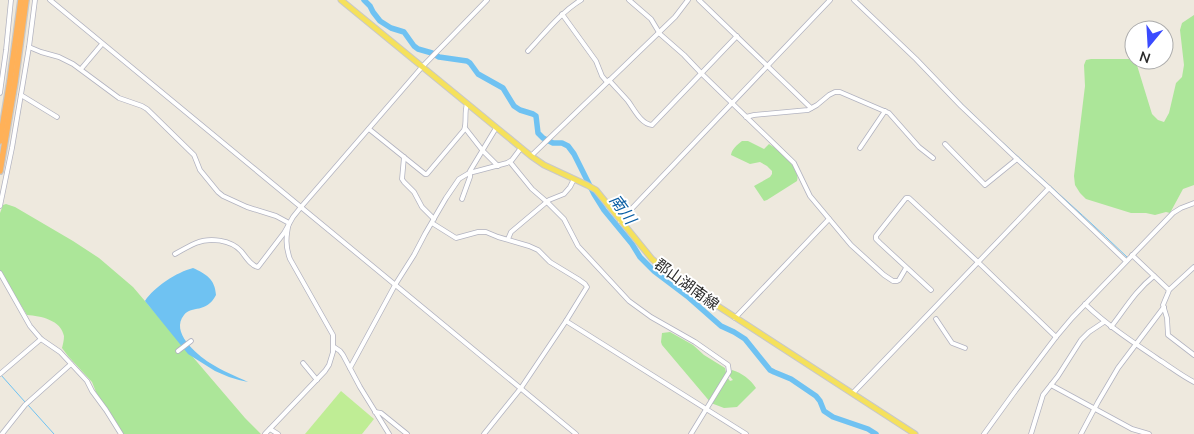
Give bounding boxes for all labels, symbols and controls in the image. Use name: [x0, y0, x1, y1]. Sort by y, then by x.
north arrow: [1124, 20, 1174, 70]
text: N: [1137, 47, 1153, 68]
water label: 南川: [606, 190, 642, 229]
street label: 郡山湖南線: [651, 254, 723, 314]

